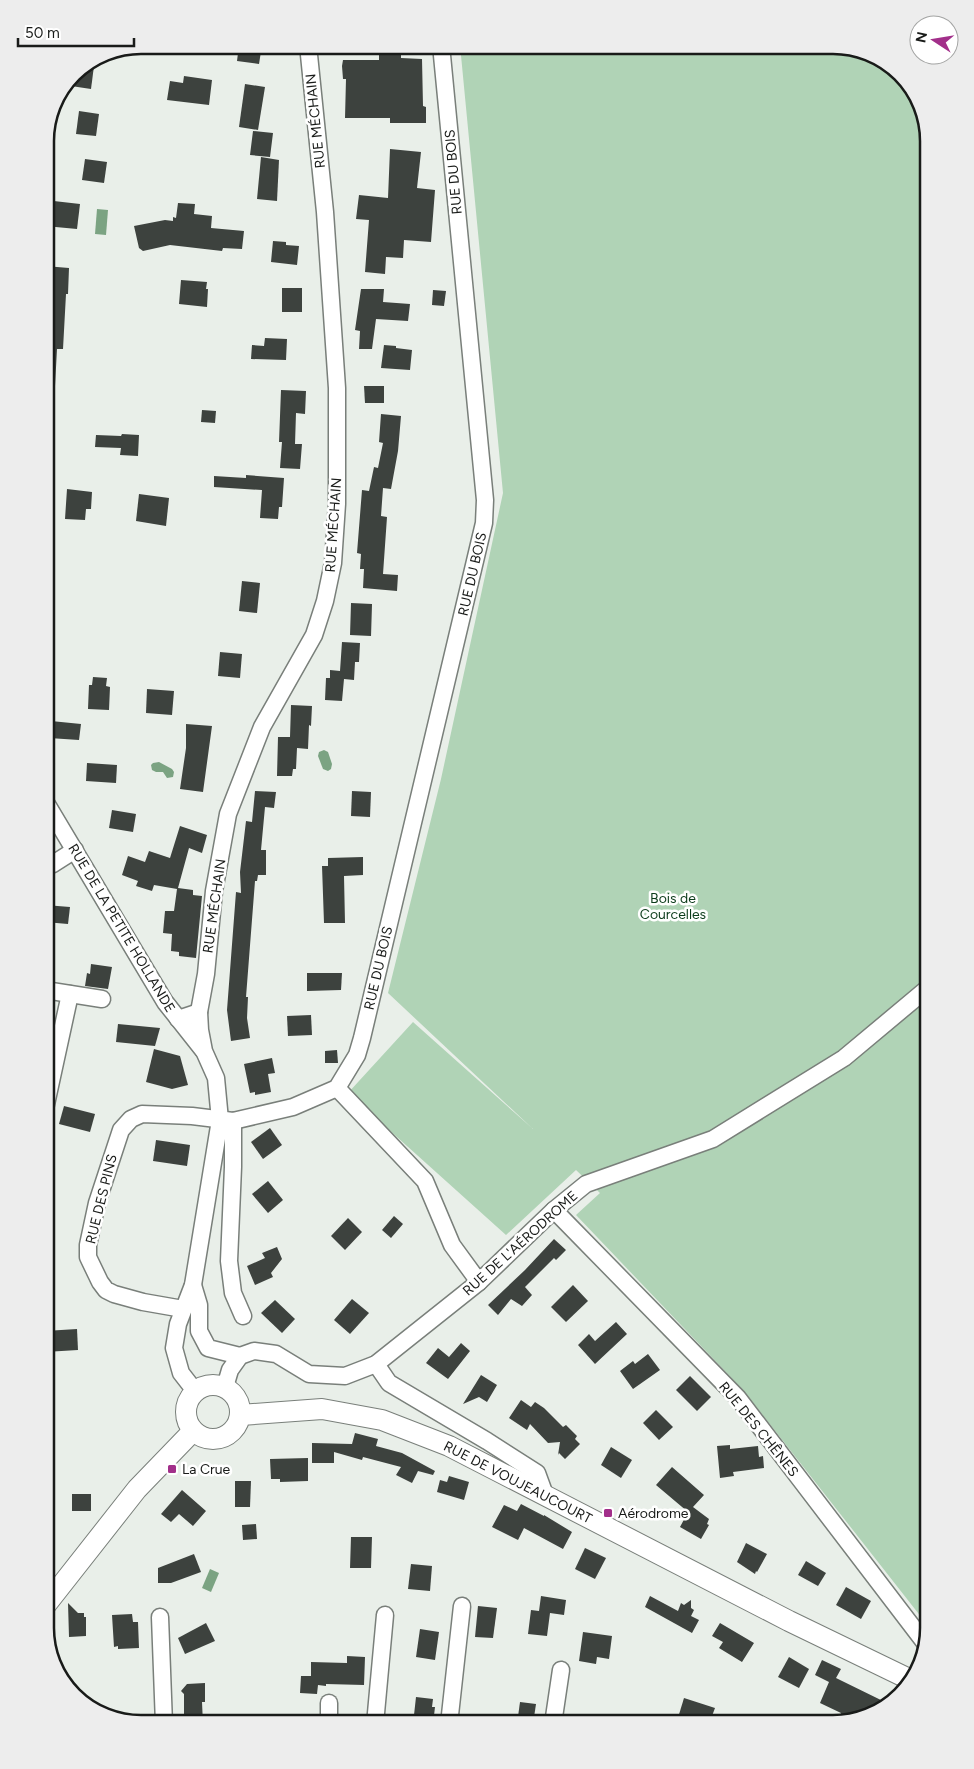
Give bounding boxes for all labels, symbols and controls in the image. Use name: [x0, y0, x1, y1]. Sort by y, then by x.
scale bar: [18, 15, 134, 47]
north arrow: [909, 15, 959, 65]
text: 50 m: [25, 24, 60, 42]
text: N: [912, 30, 931, 44]
street label: RUE MÉCHAIN: [302, 73, 329, 169]
street label: RUE DU BOIS: [441, 129, 466, 215]
street label: RUE MÉCHAIN: [322, 477, 345, 573]
street label: RUE DU BOIS: [455, 531, 490, 618]
street label: RUE DE LA PETITE HOLLANDE: [64, 841, 179, 1016]
street label: RUE MÉCHAIN: [199, 858, 230, 954]
park label: Bois de Courcelles: [640, 890, 706, 923]
street label: RUE DU BOIS: [361, 925, 396, 1012]
street label: RUE DES PINS: [82, 1153, 121, 1246]
street label: RUE DE L'AÉRODROME: [459, 1187, 581, 1299]
street label: RUE DES CHÊNES: [715, 1379, 802, 1480]
street label: RUE DE VOUJEAUCOURT: [441, 1438, 595, 1527]
place label: La Crue: [182, 1461, 231, 1478]
marker: La Crue: [166, 1463, 178, 1475]
place label: Aérodrome: [618, 1505, 689, 1522]
marker: Aérodrome: [602, 1507, 614, 1519]

